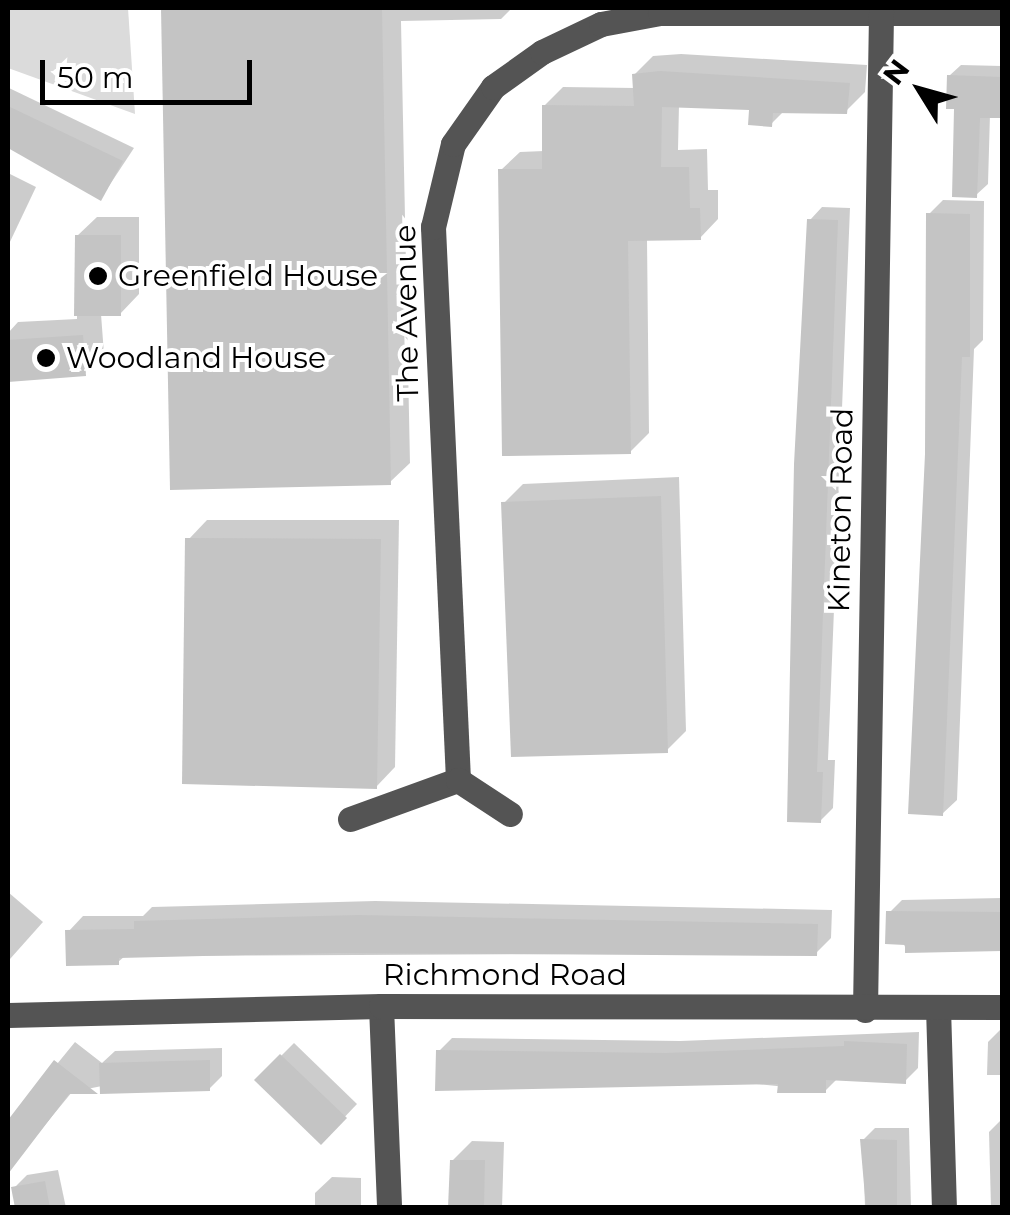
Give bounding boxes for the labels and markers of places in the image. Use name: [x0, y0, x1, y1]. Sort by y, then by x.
place label: Greenfield House: [118, 258, 378, 294]
marker: Greenfield House: [87, 265, 109, 287]
place label: Woodland House: [66, 340, 326, 376]
marker: Woodland House: [35, 347, 57, 369]

